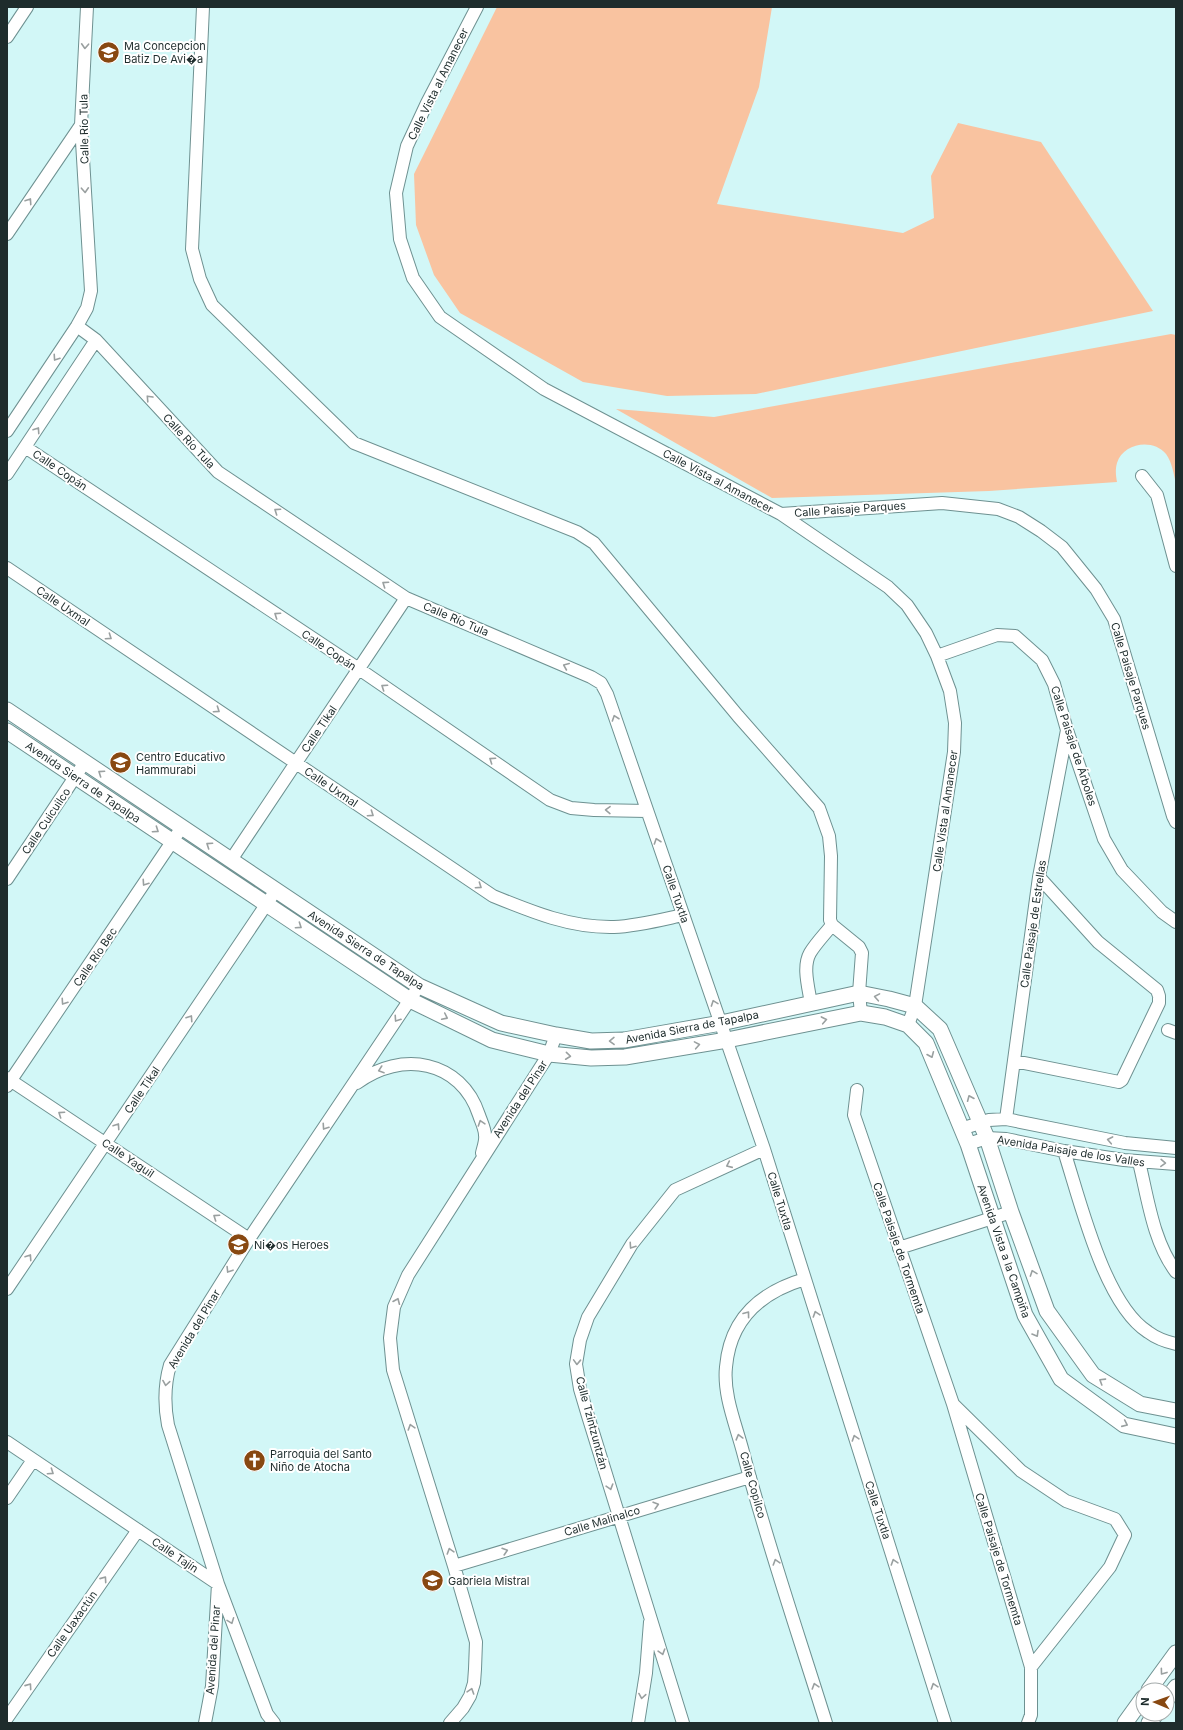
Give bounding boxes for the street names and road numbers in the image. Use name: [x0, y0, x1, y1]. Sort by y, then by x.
street label: Calle Vista al Amanecer: [405, 26, 471, 142]
street label: Calle Río Tula: [76, 94, 92, 164]
street label: Calle Río Tula: [160, 411, 218, 471]
street label: Calle Vista al Amanecer: [660, 446, 776, 516]
street label: Calle Copán: [30, 447, 90, 493]
street label: Calle Paisaje Parques: [794, 498, 906, 520]
street label: Calle Uxmal: [34, 583, 92, 629]
street label: Calle Río Tula: [421, 599, 491, 639]
street label: Calle Paisaje Parques: [1108, 621, 1154, 732]
street label: Calle Copán: [299, 627, 359, 673]
street label: Calle Paisaje de Árboles: [1048, 684, 1100, 808]
street label: Calle Tikal: [298, 703, 340, 755]
street label: Avenida Sierra de Tapalpa: [23, 738, 143, 826]
street label: Calle Vista al Amanecer: [930, 749, 960, 873]
street label: Calle Uxmal: [302, 764, 360, 810]
street label: Calle Cuicuilco: [19, 785, 74, 857]
street label: Calle Paisaje de Estrellas: [1017, 859, 1049, 989]
street label: Calle Tuxtla: [660, 863, 692, 925]
street label: Avenida Sierra de Tapalpa: [305, 907, 427, 993]
street label: Calle Río Bec: [70, 925, 120, 989]
street label: Avenida Sierra de Tapalpa: [624, 1007, 760, 1047]
street label: Avenida del Pinar: [490, 1058, 550, 1140]
street label: Calle Tikal: [121, 1064, 163, 1116]
street label: Avenida Paisaje de los Valles: [996, 1132, 1146, 1170]
street label: Calle Yaguil: [99, 1135, 157, 1181]
street label: Calle Tuxtla: [764, 1170, 796, 1232]
street label: Calle Paisaje de Tormemta: [870, 1180, 928, 1316]
street label: Avenida Vista a la Campiña: [975, 1182, 1033, 1320]
street label: Avenida del Pinar: [165, 1287, 223, 1371]
street label: Calle Tzintzuntzán: [573, 1375, 611, 1471]
street label: Calle Copilco: [737, 1450, 769, 1520]
street label: Calle Tuxtla: [862, 1479, 894, 1541]
street label: Calle Paisaje de Tormemta: [972, 1491, 1026, 1627]
street label: Calle Malinalco: [562, 1503, 642, 1539]
street label: Calle Tajín: [149, 1534, 201, 1576]
street label: Calle Uaxactún: [44, 1588, 100, 1660]
street label: Avenida del Pinar: [203, 1605, 223, 1695]

